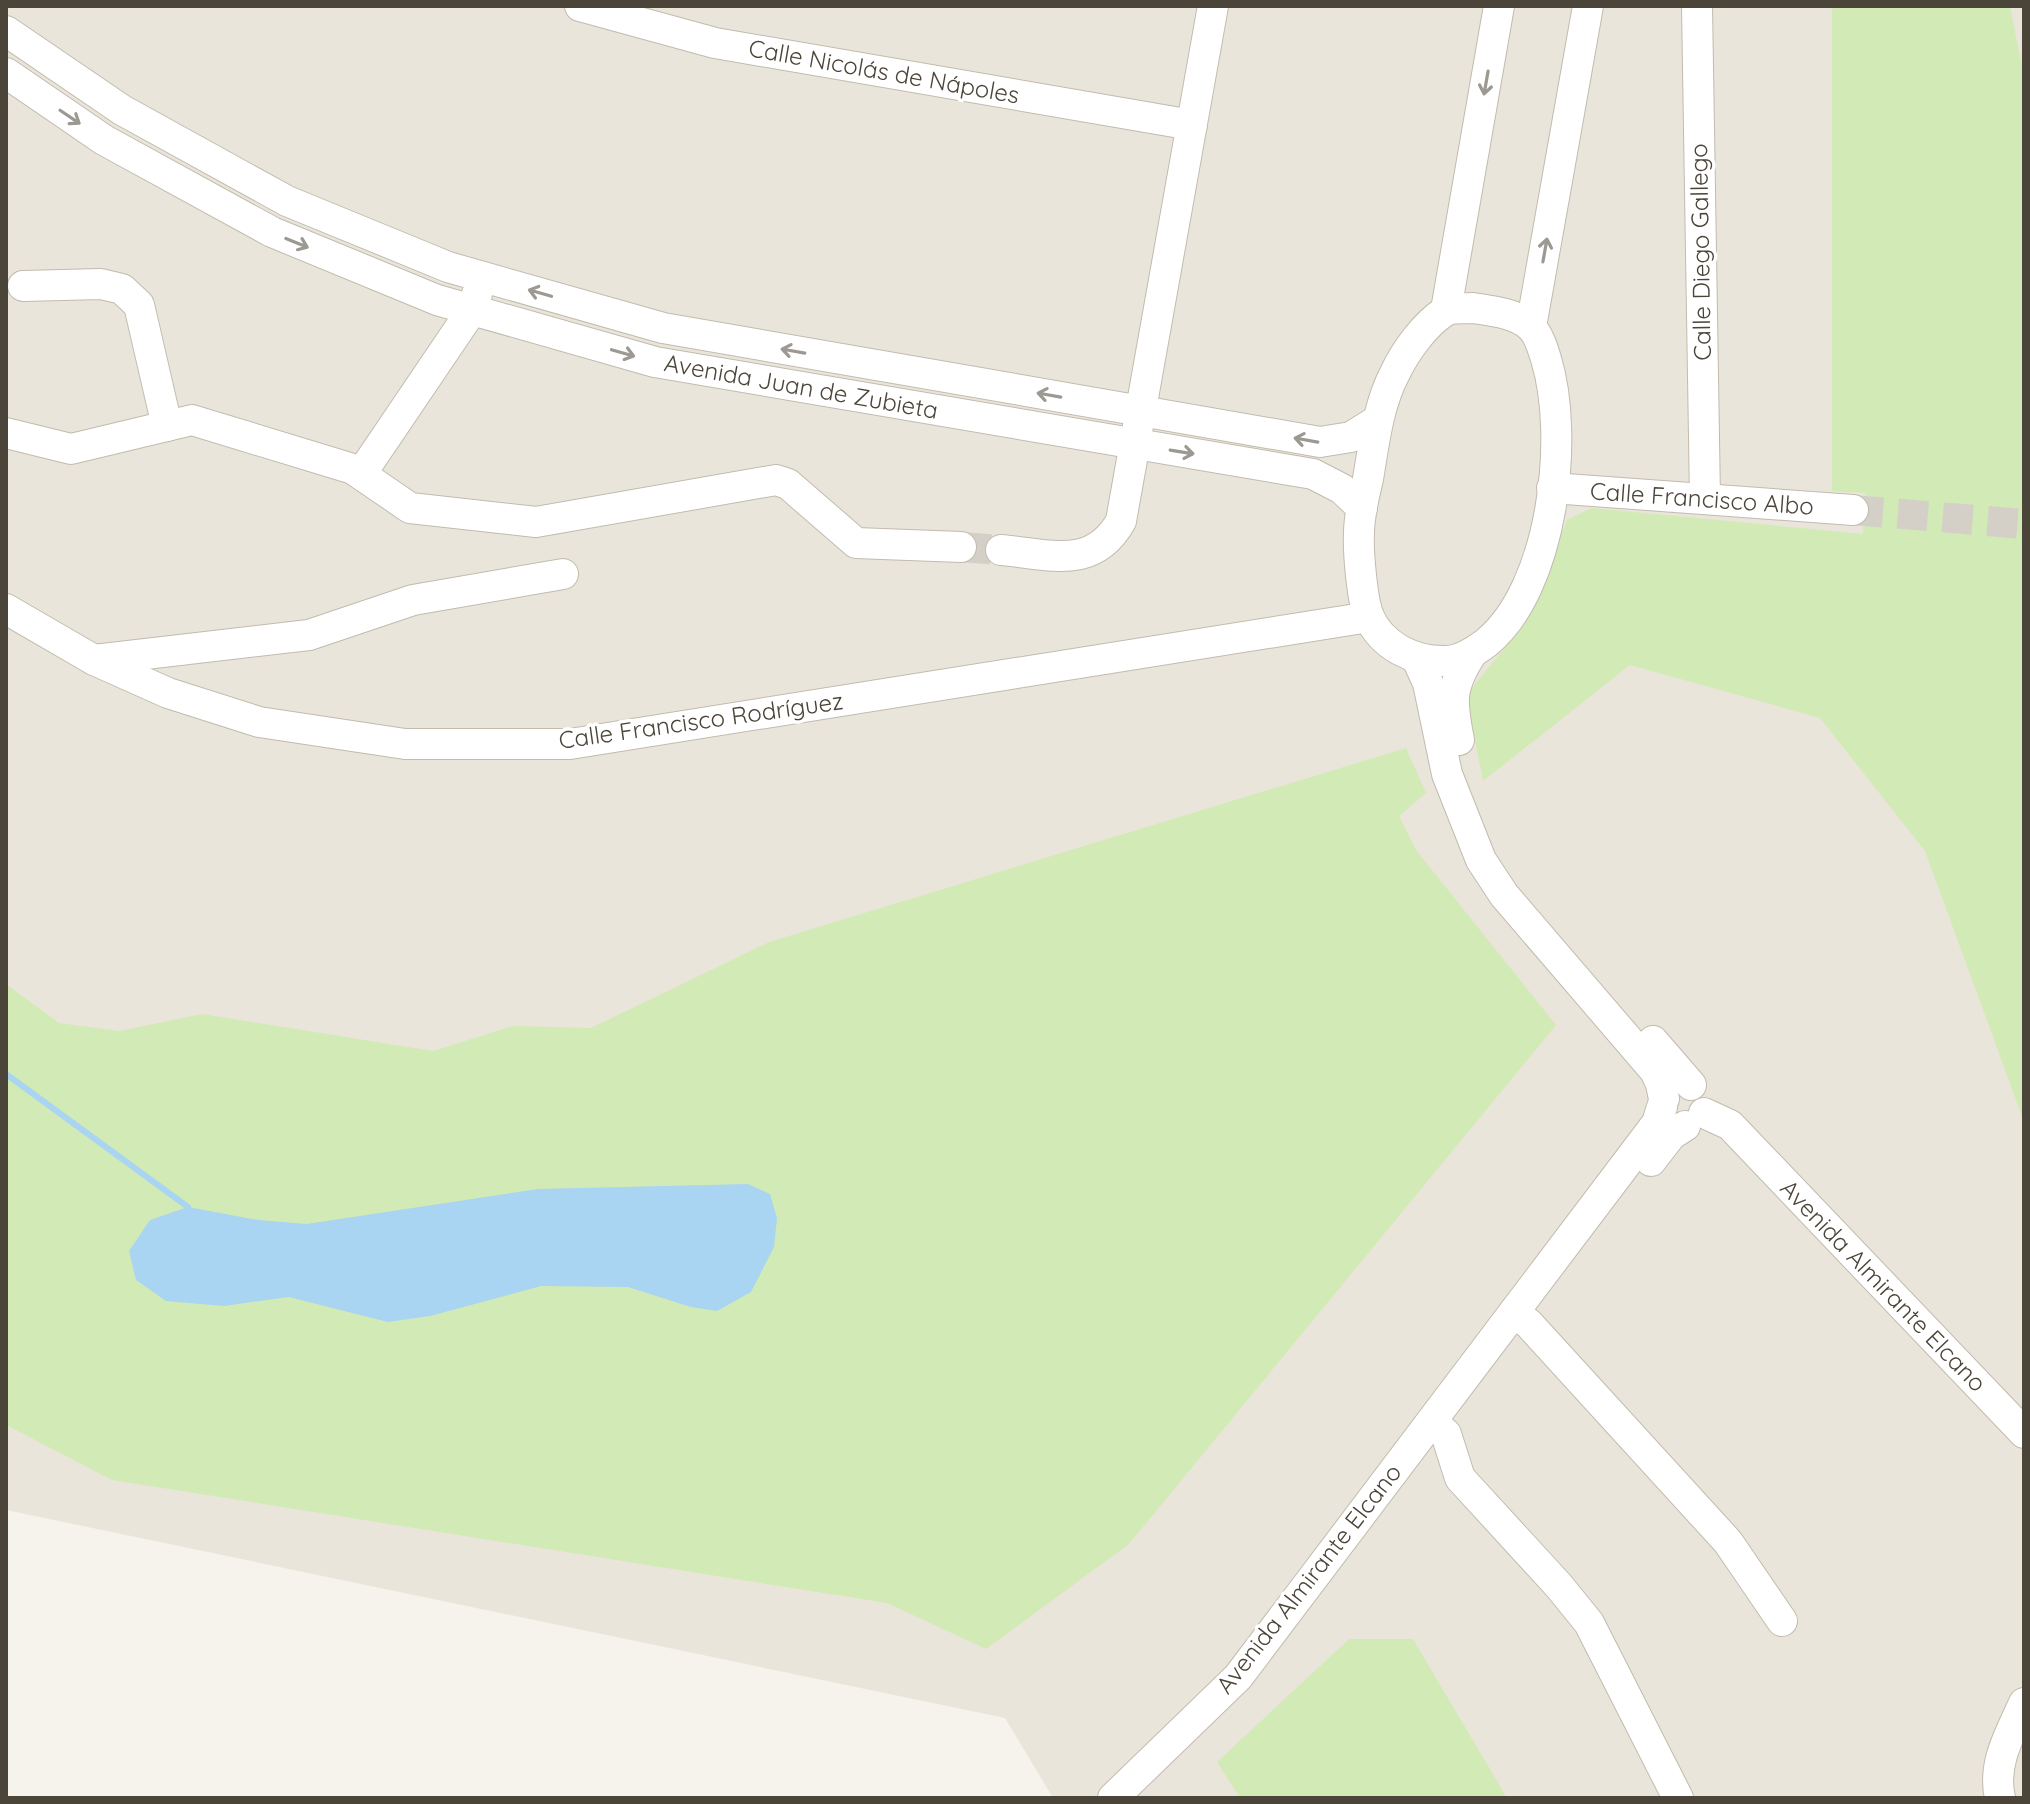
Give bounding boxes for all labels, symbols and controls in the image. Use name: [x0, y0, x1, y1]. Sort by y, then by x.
street label: Calle Nicolás de Nápoles: [746, 32, 1022, 110]
one-way arrow: [1477, 70, 1492, 95]
one-way arrow: [59, 109, 81, 125]
street label: Calle Diego Gallego: [1683, 143, 1717, 361]
one-way arrow: [285, 236, 309, 251]
one-way arrow: [1538, 238, 1553, 263]
one-way arrow: [528, 285, 553, 300]
one-way arrow: [781, 342, 806, 357]
one-way arrow: [609, 346, 635, 361]
street label: Avenida Juan de Zubieta: [662, 347, 940, 425]
one-way arrow: [1037, 386, 1063, 401]
one-way arrow: [1293, 431, 1319, 446]
one-way arrow: [1169, 445, 1194, 460]
street label: Calle Francisco Albo: [1589, 475, 1815, 521]
street label: Calle Francisco Rodríguez: [557, 685, 845, 755]
street label: Avenida Almirante Elcano: [1774, 1173, 1993, 1398]
street label: Avenida Almirante Elcano: [1209, 1457, 1407, 1699]

